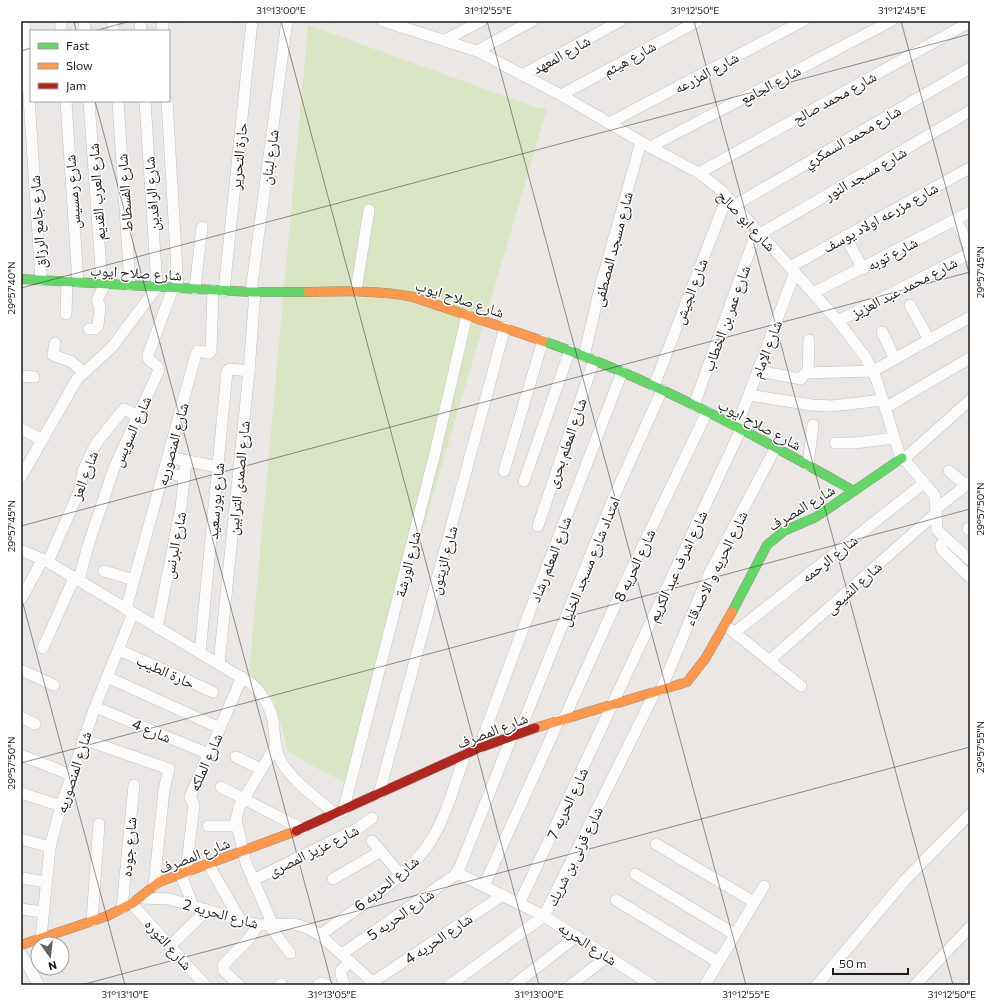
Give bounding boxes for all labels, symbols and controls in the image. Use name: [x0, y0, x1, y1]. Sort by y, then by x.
text: 31°13'00"E: [256, 4, 306, 16]
text: 31°12'55"E: [464, 4, 512, 16]
text: 31°12'50"E: [671, 4, 719, 16]
text: 31°12'45"E: [878, 4, 926, 16]
legend: [30, 30, 170, 102]
street label: شارع المعهد: [529, 31, 594, 79]
street label: شارع هيثم: [599, 36, 660, 82]
text: Fast: [66, 38, 89, 52]
street label: شارع المزرعه: [671, 47, 742, 98]
text: Slow: [66, 58, 93, 72]
street label: شارع الجامع: [737, 61, 804, 109]
street label: شارع محمد صالح: [789, 66, 880, 129]
text: Jam: [66, 78, 86, 93]
street label: شارع محمد السمكري: [800, 101, 906, 174]
street label: حارة التحرير: [225, 121, 252, 192]
street label: شارع لبنان: [256, 128, 284, 186]
street label: شارع العرب القديم: [84, 142, 110, 241]
street label: شارع مسجد النور: [820, 142, 910, 206]
street label: شارع الفسطاط: [112, 153, 138, 233]
street label: شارع رمسيس: [60, 154, 86, 230]
street label: شارع الرافدين: [139, 156, 165, 232]
street label: شارع جامع الرزاق: [25, 174, 51, 269]
street label: شارع مزرعه اولاد يوسف: [819, 178, 942, 258]
street label: شارع ابو صالح: [712, 185, 780, 256]
street label: شارع مسجد المصطفى: [588, 189, 638, 309]
street label: شارع توبه: [864, 232, 921, 275]
text: 29°57'45"N: [974, 246, 986, 298]
street label: شارع محمد عبد العزيز: [847, 252, 961, 324]
street label: شارع الجيش: [669, 256, 713, 327]
text: 29°57'40"N: [5, 261, 17, 315]
street label: شارع صلاح ايوب: [89, 261, 183, 285]
street label: شارع عمر بن الخطاب: [698, 262, 755, 374]
street label: شارع صلاح ايوب: [413, 275, 507, 323]
street label: شارع الإمام: [747, 317, 787, 381]
street label: شارع السويس: [107, 393, 156, 470]
street label: شارع صلاح ايوب: [714, 394, 805, 455]
street label: شارع المعلم بحرى: [542, 395, 592, 491]
street label: شارع المنصوريه: [152, 400, 194, 488]
street label: شارع الصمدى الترابين: [223, 420, 255, 537]
street label: شارع العز: [66, 448, 103, 503]
street label: شارع بورسعيد: [203, 462, 229, 540]
street label: شارع المصرف: [764, 480, 839, 536]
text: 29°57'50"N: [974, 483, 986, 535]
street label: امتداد شارع مسجد الخليل: [555, 493, 625, 629]
text: 29°57'45"N: [5, 500, 17, 552]
street label: شارع اشرف عبد الكريم: [643, 507, 713, 626]
street label: شارع الحريه و الاصدقاء: [679, 507, 753, 629]
street label: شارع البرنس: [159, 510, 191, 580]
street label: شارع المعلم رشاد: [525, 513, 577, 605]
street label: شارع الزيتون: [425, 523, 463, 597]
street label: شارع الحريه 8: [609, 526, 661, 605]
street label: شارع الورشة: [390, 529, 426, 599]
street label: شارع الرحمه: [797, 530, 862, 587]
street label: شارع الشيعى: [821, 557, 886, 619]
street label: حارة الطيب: [134, 650, 198, 693]
street label: شارع المصرف: [454, 708, 531, 754]
street label: شارع 4: [129, 714, 174, 748]
text: 29°57'55"N: [974, 721, 986, 773]
street label: شارع المنصوريه: [51, 729, 97, 816]
street label: شارع الملكه: [184, 730, 228, 795]
text: 29°57'50"N: [5, 737, 17, 789]
street label: شارع الحريه 7: [543, 764, 593, 843]
street label: شارع قرنى بن شريك: [542, 803, 608, 910]
street label: شارع جوده: [116, 816, 142, 878]
street label: شارع عزيز المصرى: [265, 820, 362, 882]
street label: شارع المصرف: [156, 833, 233, 879]
street label: شارع الحريه 6: [350, 851, 423, 916]
street label: شارع الحريه 5: [363, 884, 438, 945]
street label: شارع الحريه 2: [181, 894, 261, 934]
street label: شارع الحريه 4: [401, 909, 477, 969]
street label: شارع الثوره: [140, 915, 197, 975]
street label: شارع الحريه: [554, 917, 621, 970]
north arrow: [30, 936, 70, 976]
scale bar: [833, 950, 908, 976]
text: 50 m: [839, 956, 867, 970]
text: N: [47, 959, 58, 973]
text: 31°13'10"E: [101, 988, 149, 1000]
text: 31°13'05"E: [308, 988, 356, 1000]
text: 31°13'00"E: [514, 988, 564, 1000]
text: 31°12'55"E: [722, 988, 770, 1000]
text: 31°12'50"E: [928, 988, 976, 1000]

